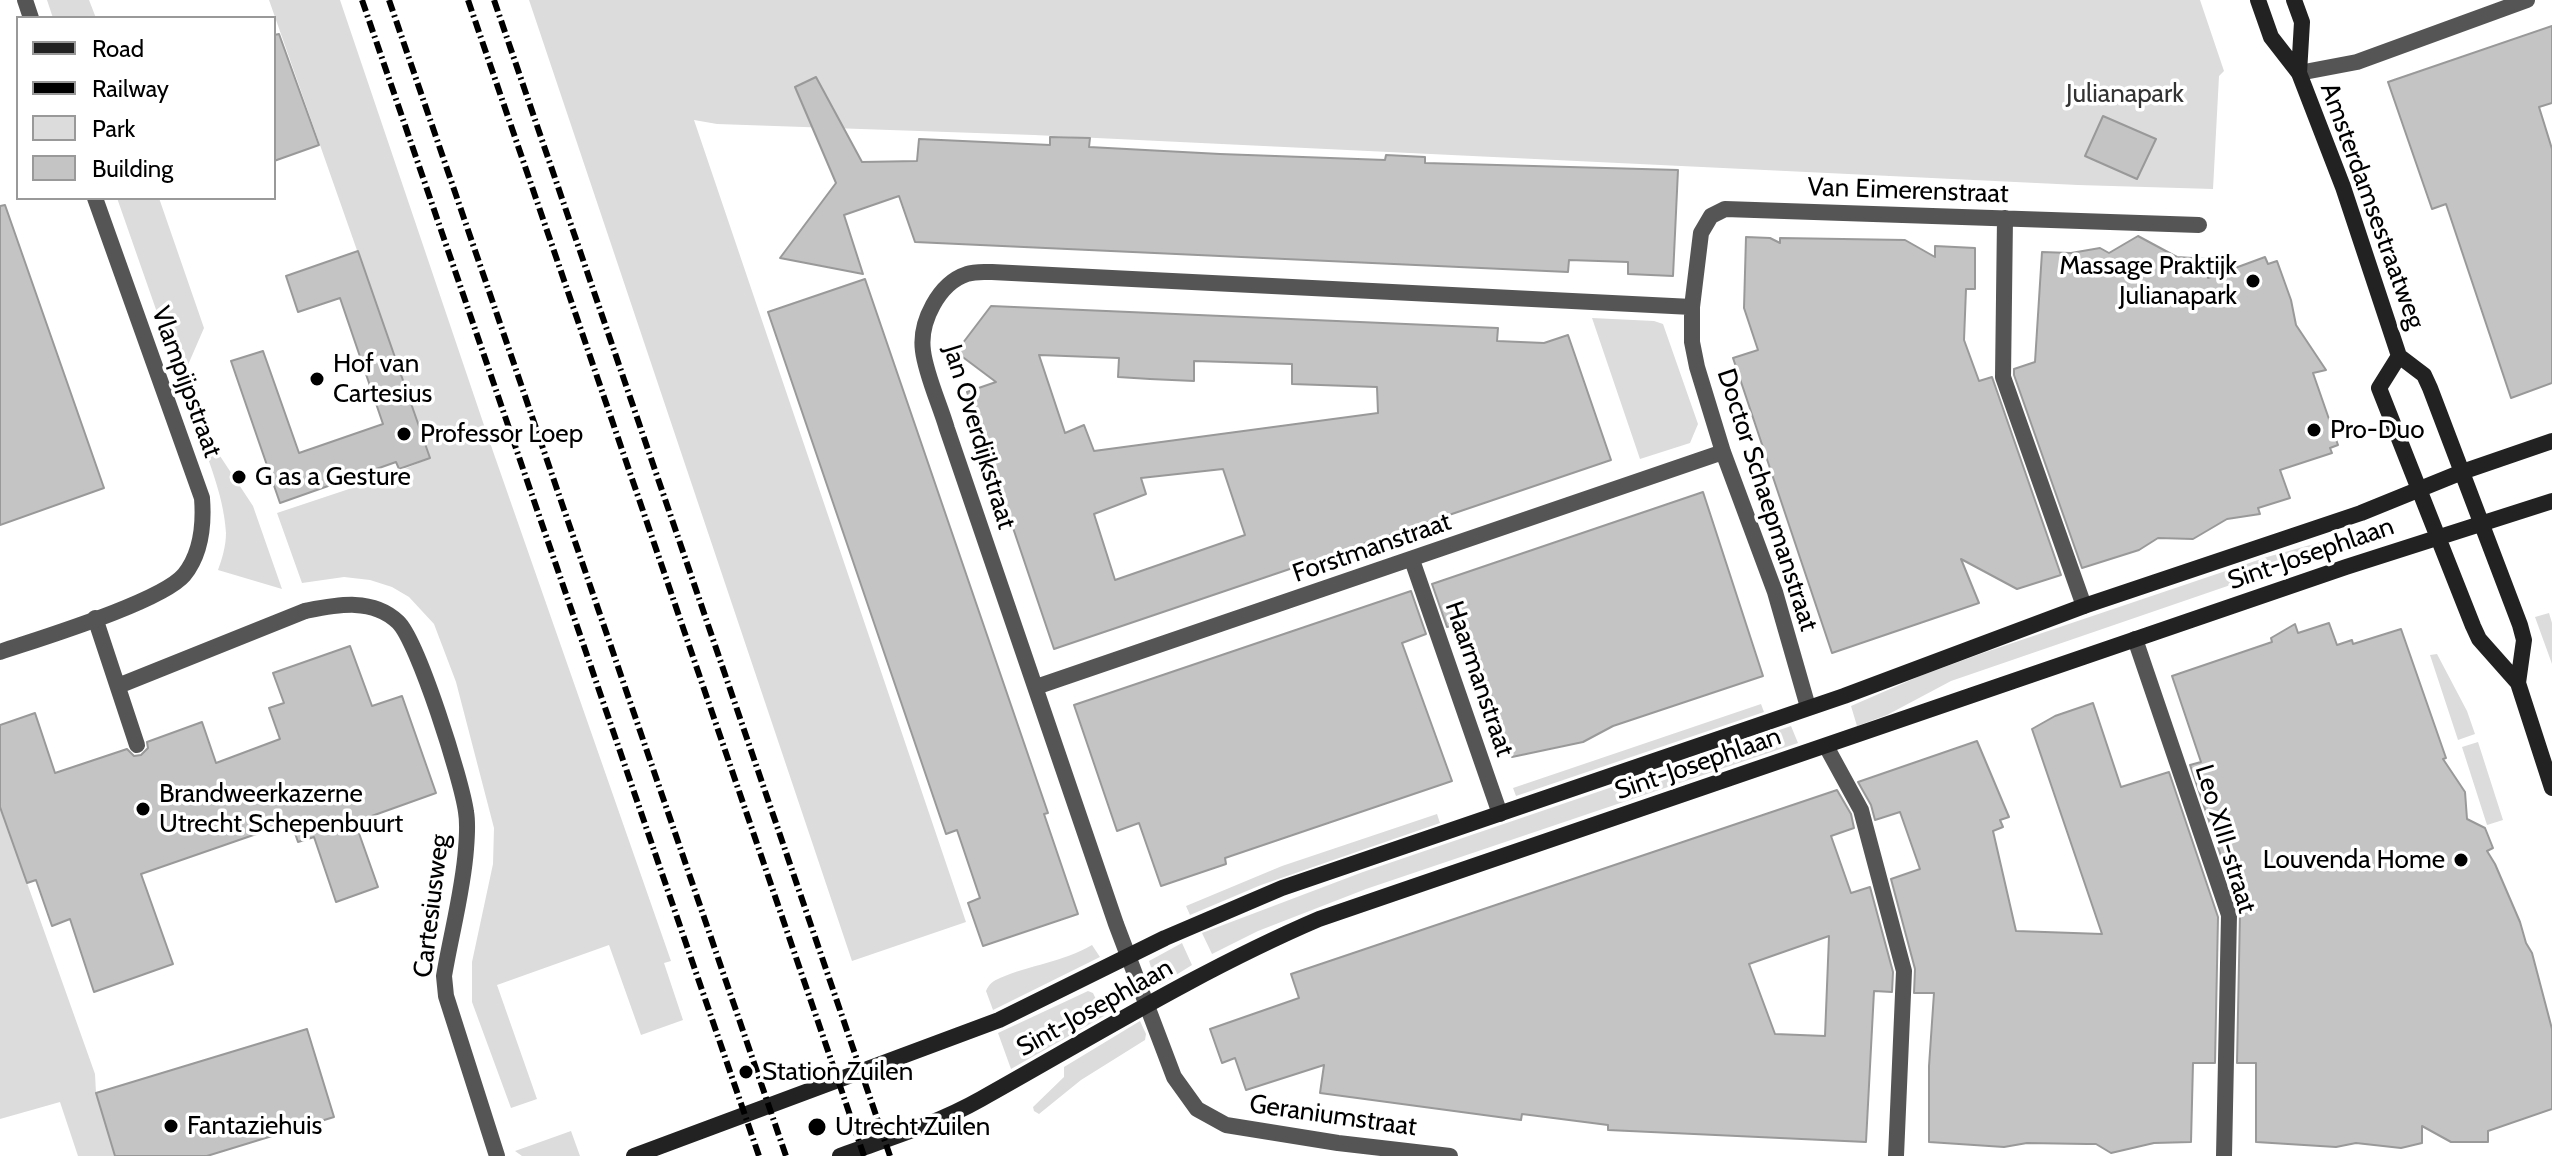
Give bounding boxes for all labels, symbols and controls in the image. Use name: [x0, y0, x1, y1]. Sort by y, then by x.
legend: [16, 16, 276, 200]
text: Road: [92, 34, 144, 63]
text: Railway: [92, 74, 169, 103]
park label: Julianapark: [2066, 78, 2184, 110]
street label: Amsterdamsestraatweg: [2313, 79, 2431, 333]
text: Park: [92, 114, 135, 143]
text: Building: [92, 154, 173, 183]
street label: Van Eimerenstraat: [1807, 172, 2009, 210]
place label: Massage Praktijk Julianapark: [2059, 250, 2237, 312]
marker: Massage Praktijk Julianapark: [2244, 272, 2262, 290]
street label: Vlampijpstraat: [144, 302, 228, 462]
street label: Jan Overdijkstraat: [936, 341, 1022, 533]
place label: Hof van Cartesius: [333, 348, 432, 410]
street label: Doctor Schaepmanstraat: [1710, 365, 1824, 635]
marker: Hof van Cartesius: [308, 370, 326, 388]
place label: Pro-Duo: [2330, 414, 2425, 446]
place label: Professor Loep: [420, 418, 583, 450]
marker: Pro-Duo: [2305, 421, 2323, 439]
marker: Professor Loep: [395, 425, 413, 443]
place label: G as a Gesture: [255, 461, 411, 493]
marker: G as a Gesture: [230, 468, 248, 486]
street label: Forstmanstraat: [1289, 506, 1455, 590]
street label: Sint-Josephlaan: [2224, 511, 2398, 597]
street label: Haarmanstraat: [1438, 597, 1520, 761]
street label: Sint-Josephlaan: [1611, 721, 1785, 807]
street label: Leo XIII-straat: [2188, 761, 2262, 917]
place label: Brandweerkazerne Utrecht Schepenbuurt: [159, 778, 403, 840]
marker: Brandweerkazerne Utrecht Schepenbuurt: [134, 800, 152, 818]
street label: Cartesiusweg: [408, 832, 456, 980]
place label: Louvenda Home: [2263, 844, 2445, 876]
marker: Louvenda Home: [2452, 851, 2470, 869]
street label: Sint-Josephlaan: [1012, 952, 1178, 1064]
place label: Station Zuilen: [762, 1056, 913, 1088]
marker: Station Zuilen: [737, 1063, 755, 1081]
street label: Geraniumstraat: [1247, 1089, 1419, 1143]
place label: Fantaziehuis: [187, 1110, 322, 1142]
place label: Utrecht Zuilen: [835, 1111, 990, 1143]
marker: Utrecht Zuilen: [806, 1116, 828, 1138]
marker: Fantaziehuis: [162, 1117, 180, 1135]

